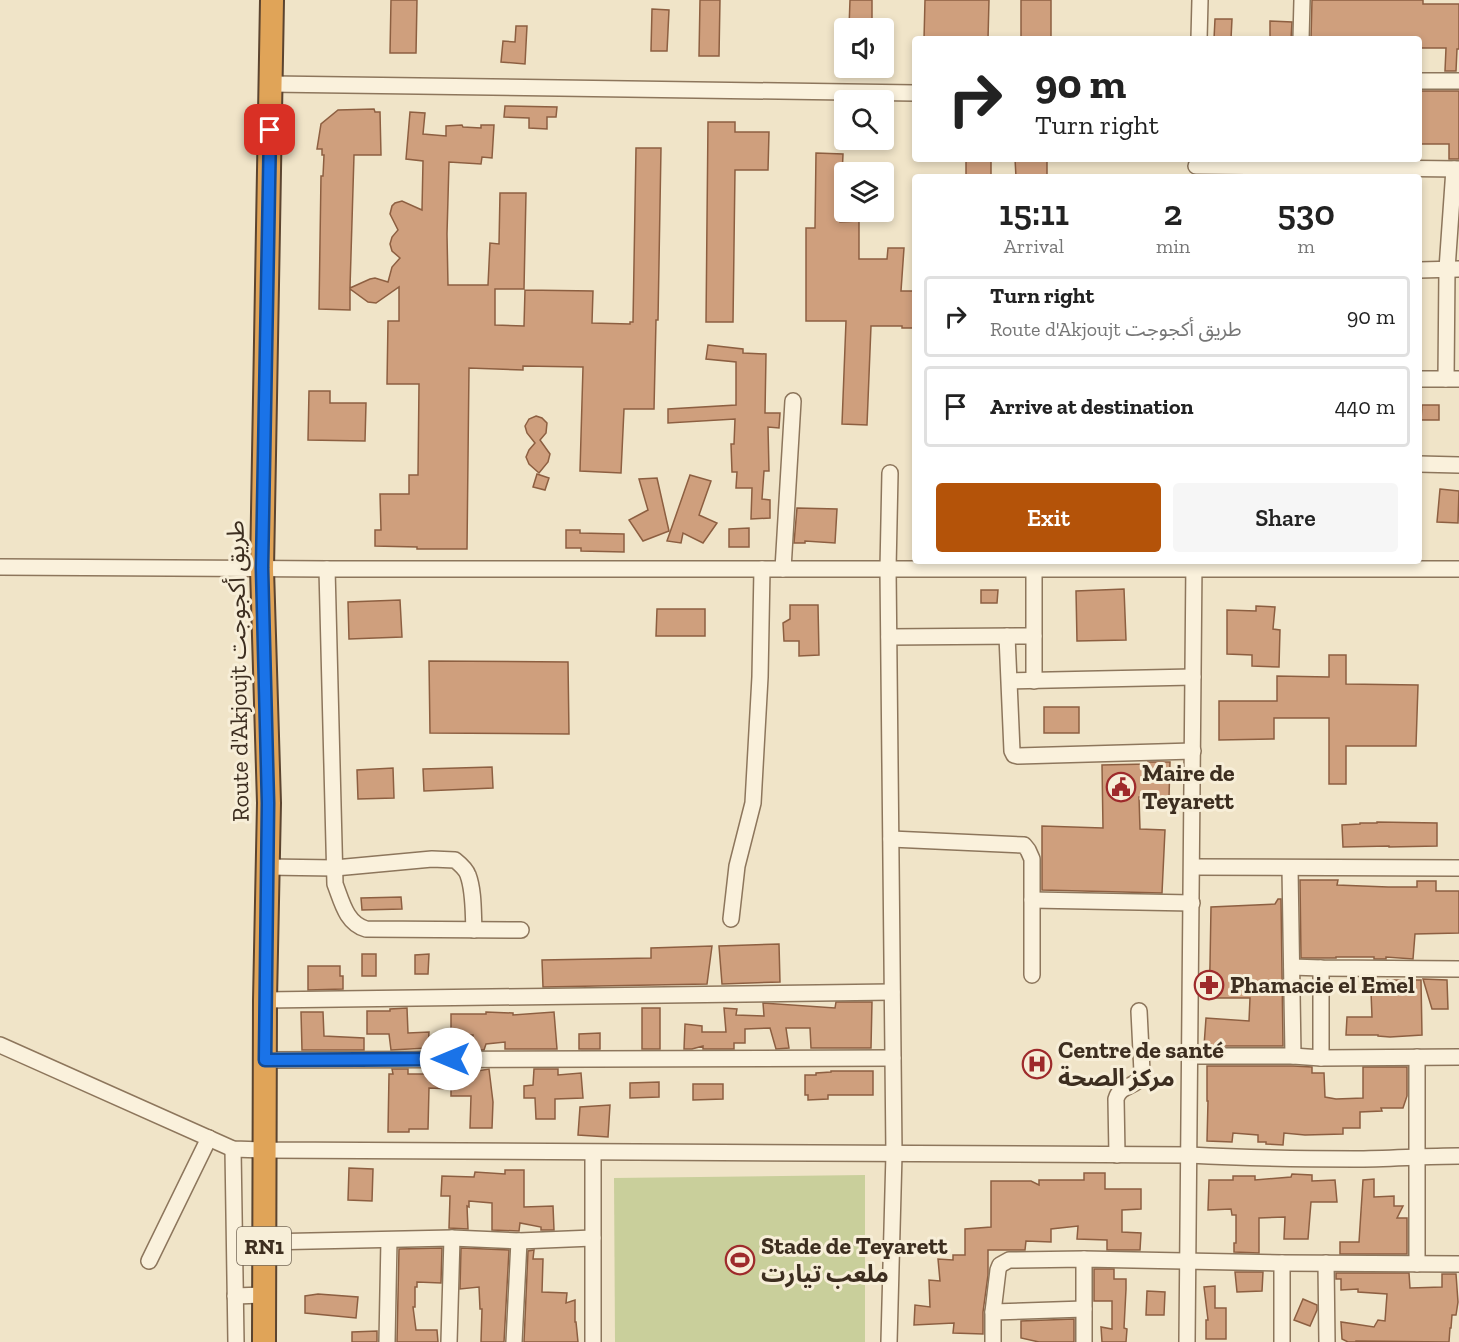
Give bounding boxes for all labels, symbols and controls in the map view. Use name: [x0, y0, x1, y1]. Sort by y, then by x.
map controls: [834, 18, 894, 222]
button: sound: [834, 18, 894, 78]
text: 90 m: [1035, 58, 1126, 109]
icon: right: [936, 60, 1014, 138]
button: search: [834, 90, 894, 150]
pin: [244, 104, 295, 155]
text: Turn right: [1035, 109, 1159, 141]
icon: arrive: [253, 113, 286, 146]
button: layers: [834, 162, 894, 222]
text: 15:11: [999, 191, 1069, 234]
text: 2: [1164, 191, 1183, 234]
text: 530: [1277, 191, 1335, 234]
text: Arrival: [1004, 234, 1064, 258]
text: min: [1156, 234, 1190, 258]
text: m: [1297, 234, 1315, 258]
text: Turn right: [990, 282, 1094, 309]
icon: right: [939, 300, 972, 333]
text: 90 m: [1347, 303, 1395, 330]
text: Route d'Akjoujt طريق أكجوجت: [990, 317, 1241, 341]
icon: arrive: [939, 390, 972, 423]
text: Arrive at destination: [990, 393, 1193, 420]
text: 440 m: [1335, 393, 1395, 420]
button: Exit: [936, 483, 1161, 552]
button: Share: [1173, 483, 1398, 552]
street label: Route d'Akjoujt طريق أكجوجت: [219, 520, 256, 822]
place label: Maire de Teyarett: [1142, 758, 1235, 815]
public building icon: Maire de Teyarett: [1105, 771, 1137, 803]
pharmacy icon: Phamacie el Emel: [1193, 969, 1225, 1001]
place label: Phamacie el Emel: [1230, 970, 1415, 999]
position arrow: [419, 1027, 483, 1091]
place label: Centre de santé مركز الصحة: [1058, 1035, 1224, 1092]
hospital icon: Centre de santé مركز الصحة: [1021, 1048, 1053, 1080]
road number: RN1: [237, 1227, 291, 1265]
place label: Stade de Teyarett ملعب تيارت: [761, 1231, 948, 1289]
sports icon: Stade de Teyarett ملعب تيارت: [724, 1244, 756, 1276]

